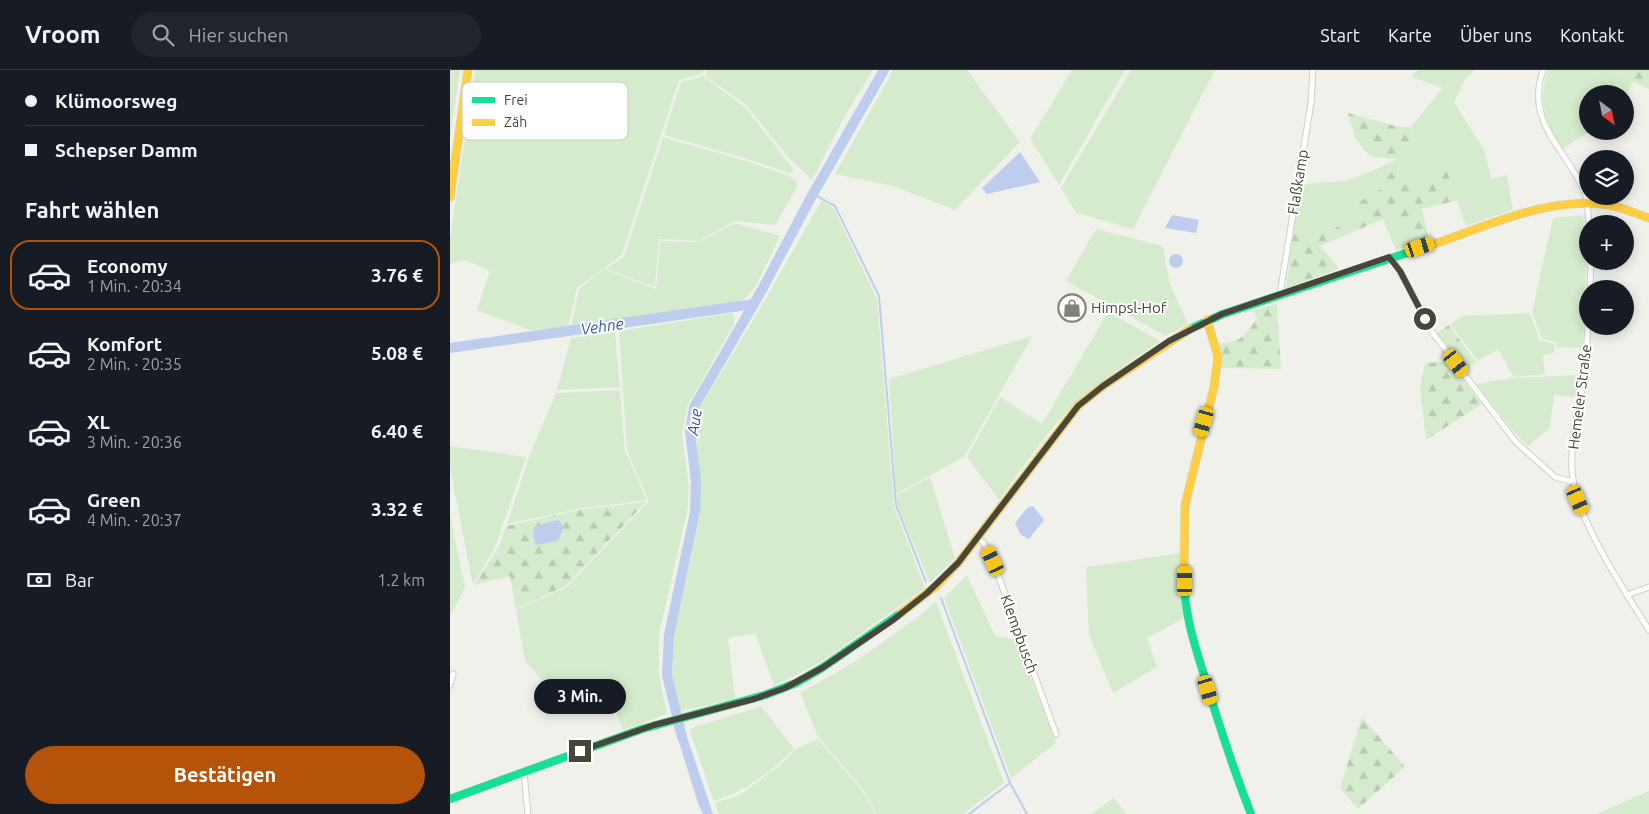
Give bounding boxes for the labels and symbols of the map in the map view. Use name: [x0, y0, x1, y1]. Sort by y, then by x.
legend: [462, 82, 628, 140]
north arrow: [1579, 85, 1634, 140]
text: Frei: [504, 92, 528, 108]
text: Zäh: [504, 114, 527, 130]
street label: Flaßkamp: [1284, 148, 1311, 216]
car: [1403, 235, 1436, 259]
shop icon: Himpsl-Hof: [1057, 293, 1087, 323]
place label: Himpsl-Hof: [1091, 299, 1167, 316]
route start: [1414, 308, 1436, 330]
water label: Vehne: [579, 314, 625, 338]
street label: Hemeler Straße: [1565, 343, 1594, 450]
car: [1440, 347, 1471, 379]
car: [1192, 406, 1215, 438]
water label: Aue: [683, 407, 705, 437]
car: [1565, 483, 1590, 517]
car: [979, 544, 1006, 578]
car: [1177, 566, 1192, 596]
street label: Klempbusch: [997, 592, 1042, 675]
car: [1196, 673, 1219, 707]
callout: 3 Min.: [534, 678, 626, 714]
route end: [569, 740, 591, 762]

